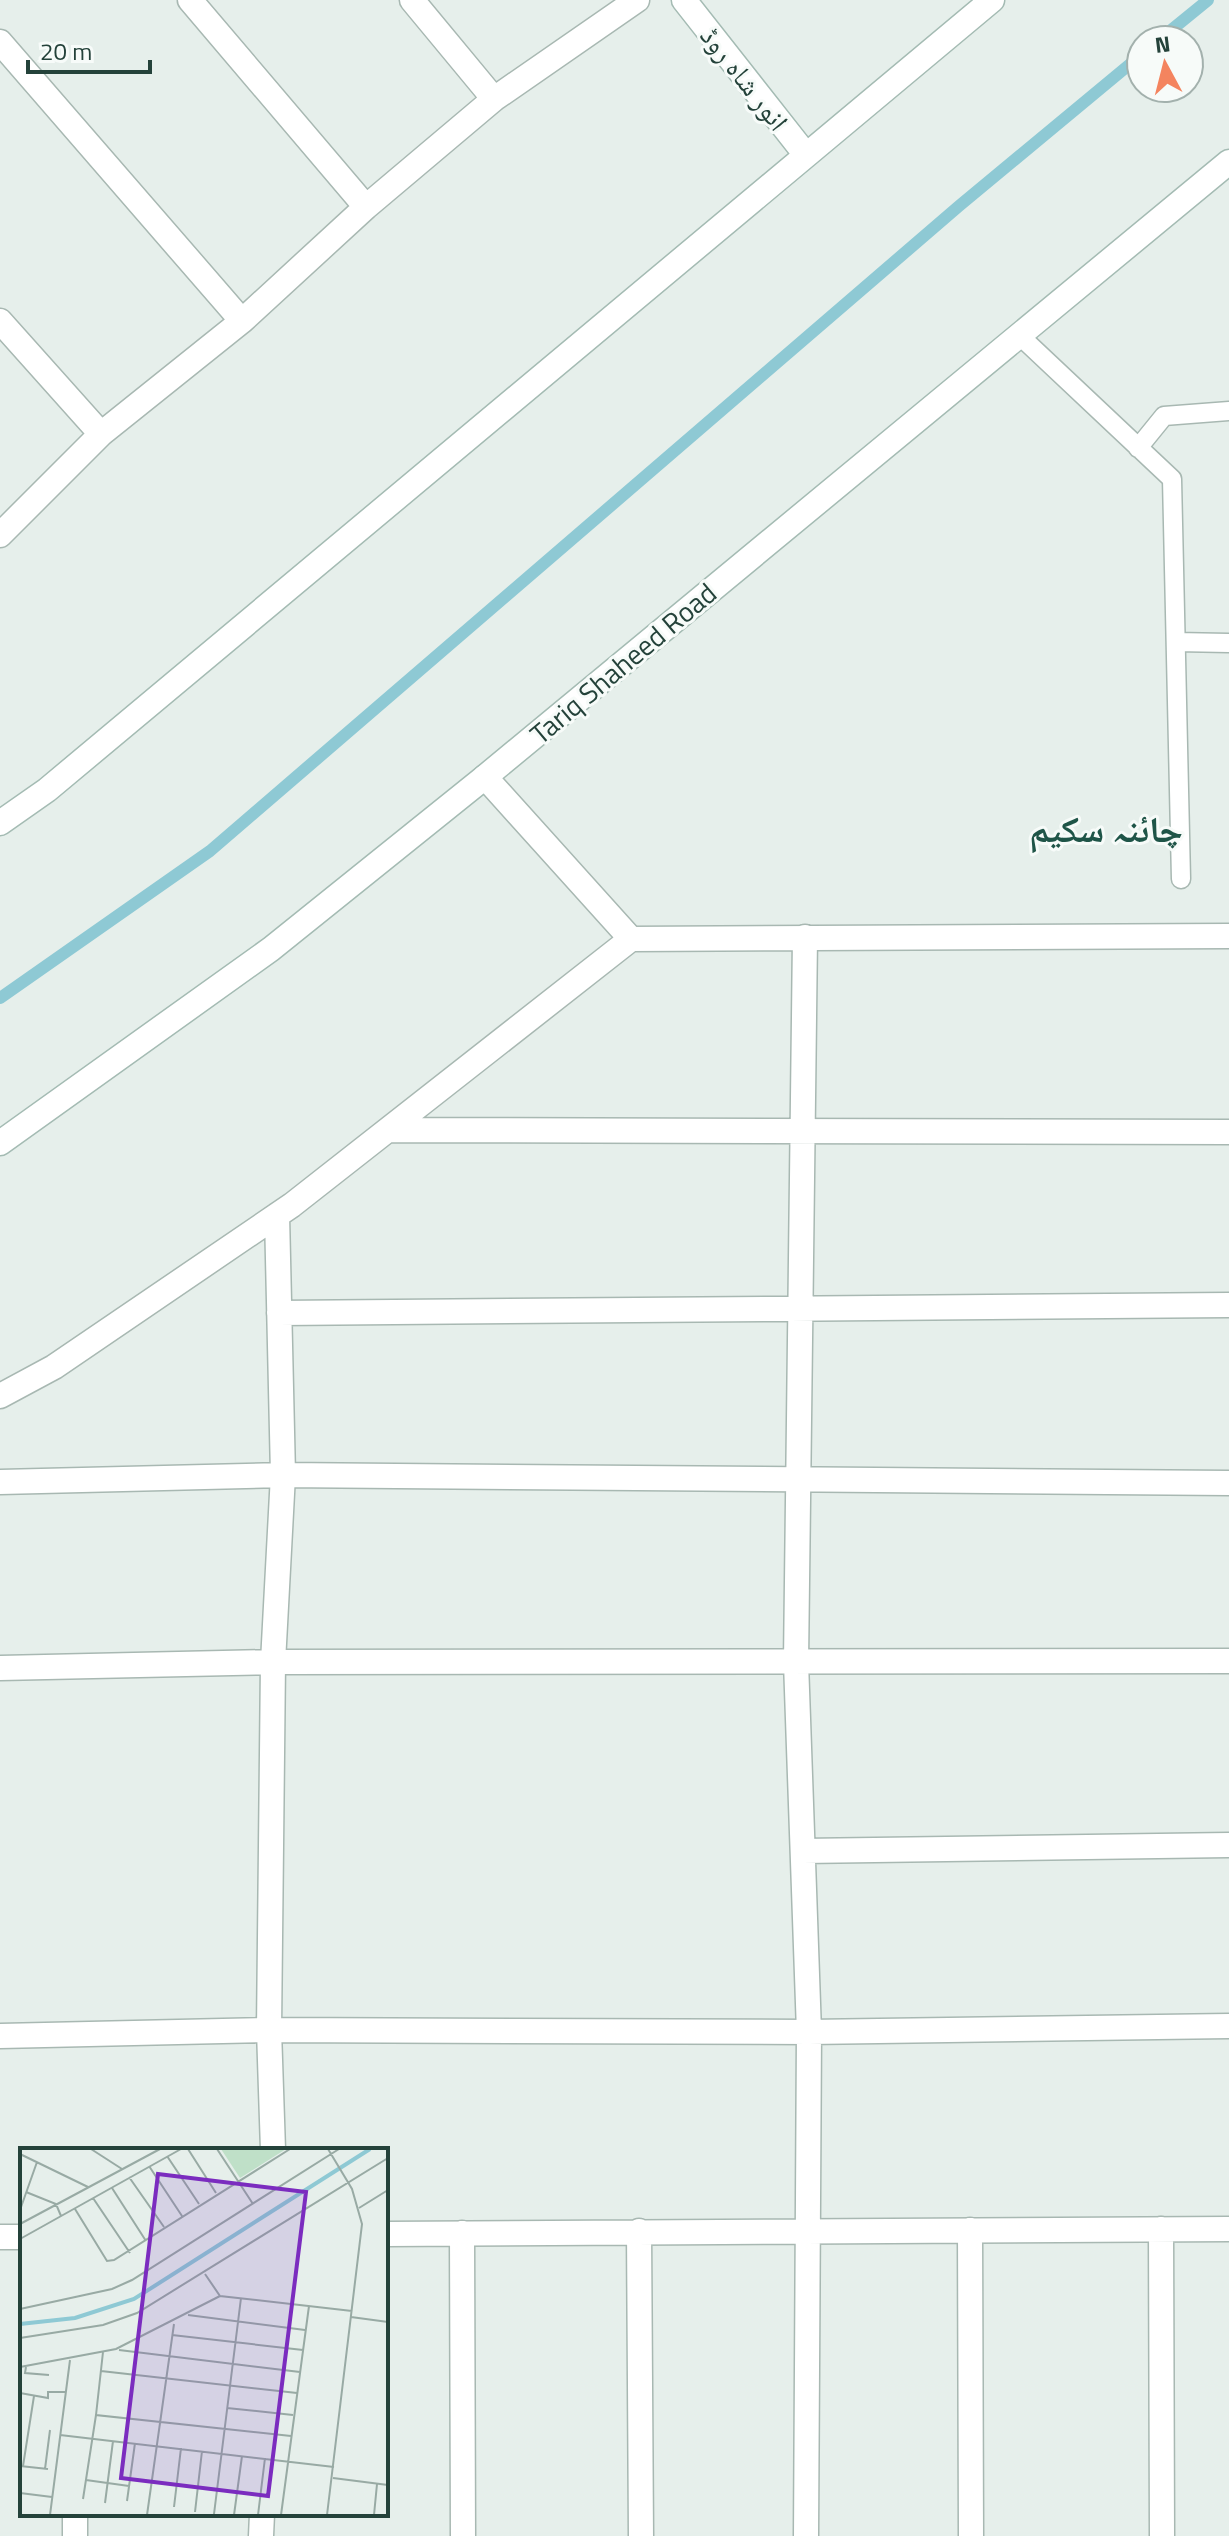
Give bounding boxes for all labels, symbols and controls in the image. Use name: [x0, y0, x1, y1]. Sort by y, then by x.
street label: انور شاہ روڈ: [690, 16, 800, 140]
scale bar: [28, 24, 150, 74]
north arrow: [1125, 24, 1205, 104]
text: N: [1153, 26, 1172, 62]
text: 20 m: [40, 33, 92, 69]
street label: Tariq Shaheed Road: [520, 572, 726, 754]
district label: چائنہ سکیم: [1029, 801, 1183, 856]
inset map: [20, 2148, 388, 2516]

